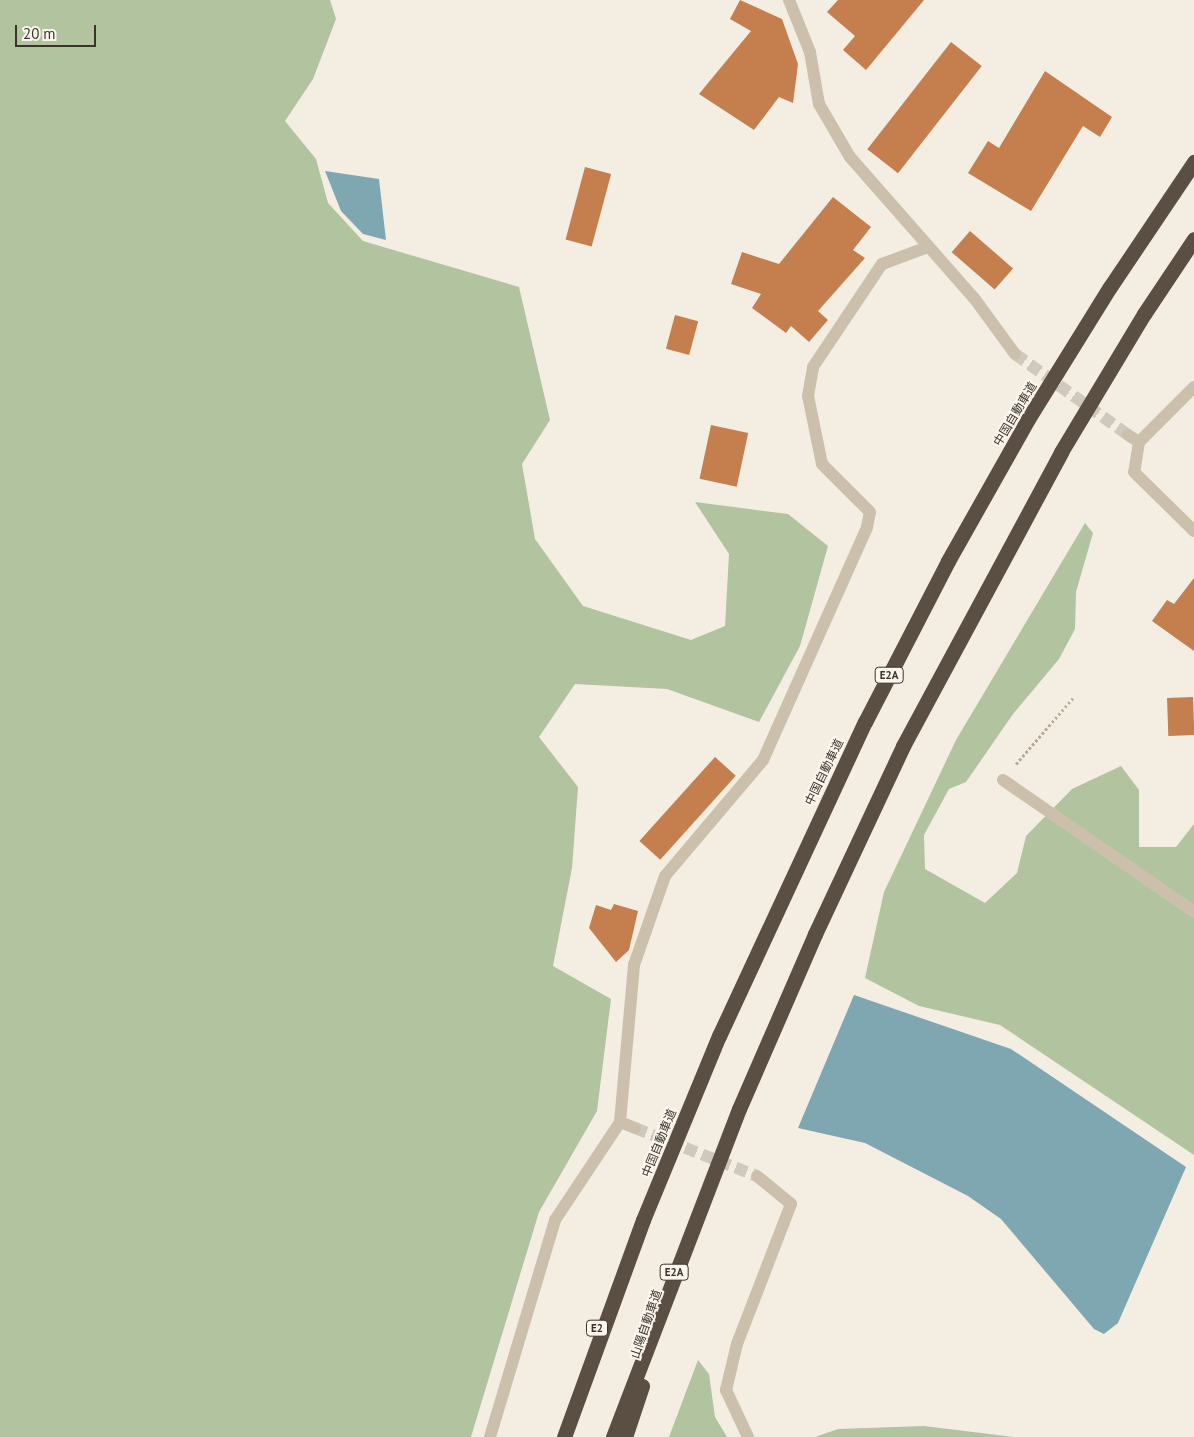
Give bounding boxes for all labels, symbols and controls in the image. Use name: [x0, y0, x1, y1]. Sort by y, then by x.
scale bar: [18, 15, 99, 47]
text: 20 m: [23, 24, 56, 43]
street label: 中国自動車道: [990, 379, 1040, 449]
road number: E2A: [874, 666, 904, 684]
street label: 中国自動車道: [802, 736, 846, 808]
street label: 中国自動車道: [639, 1107, 679, 1179]
road number: E2A: [659, 1264, 689, 1280]
street label: 山陽自動車道: [627, 1288, 665, 1360]
road number: E2: [586, 1320, 608, 1336]

